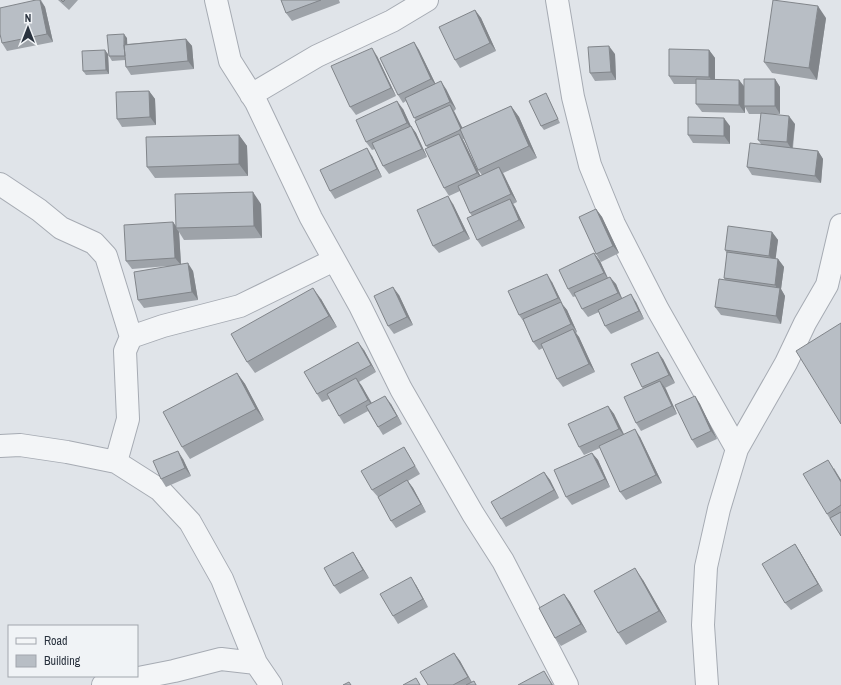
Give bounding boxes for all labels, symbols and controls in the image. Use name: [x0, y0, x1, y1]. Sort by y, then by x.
north arrow: [8, 8, 48, 48]
text: N: [25, 11, 31, 25]
legend: [8, 625, 138, 677]
text: Road: [44, 633, 68, 649]
text: Building: [44, 653, 81, 669]

